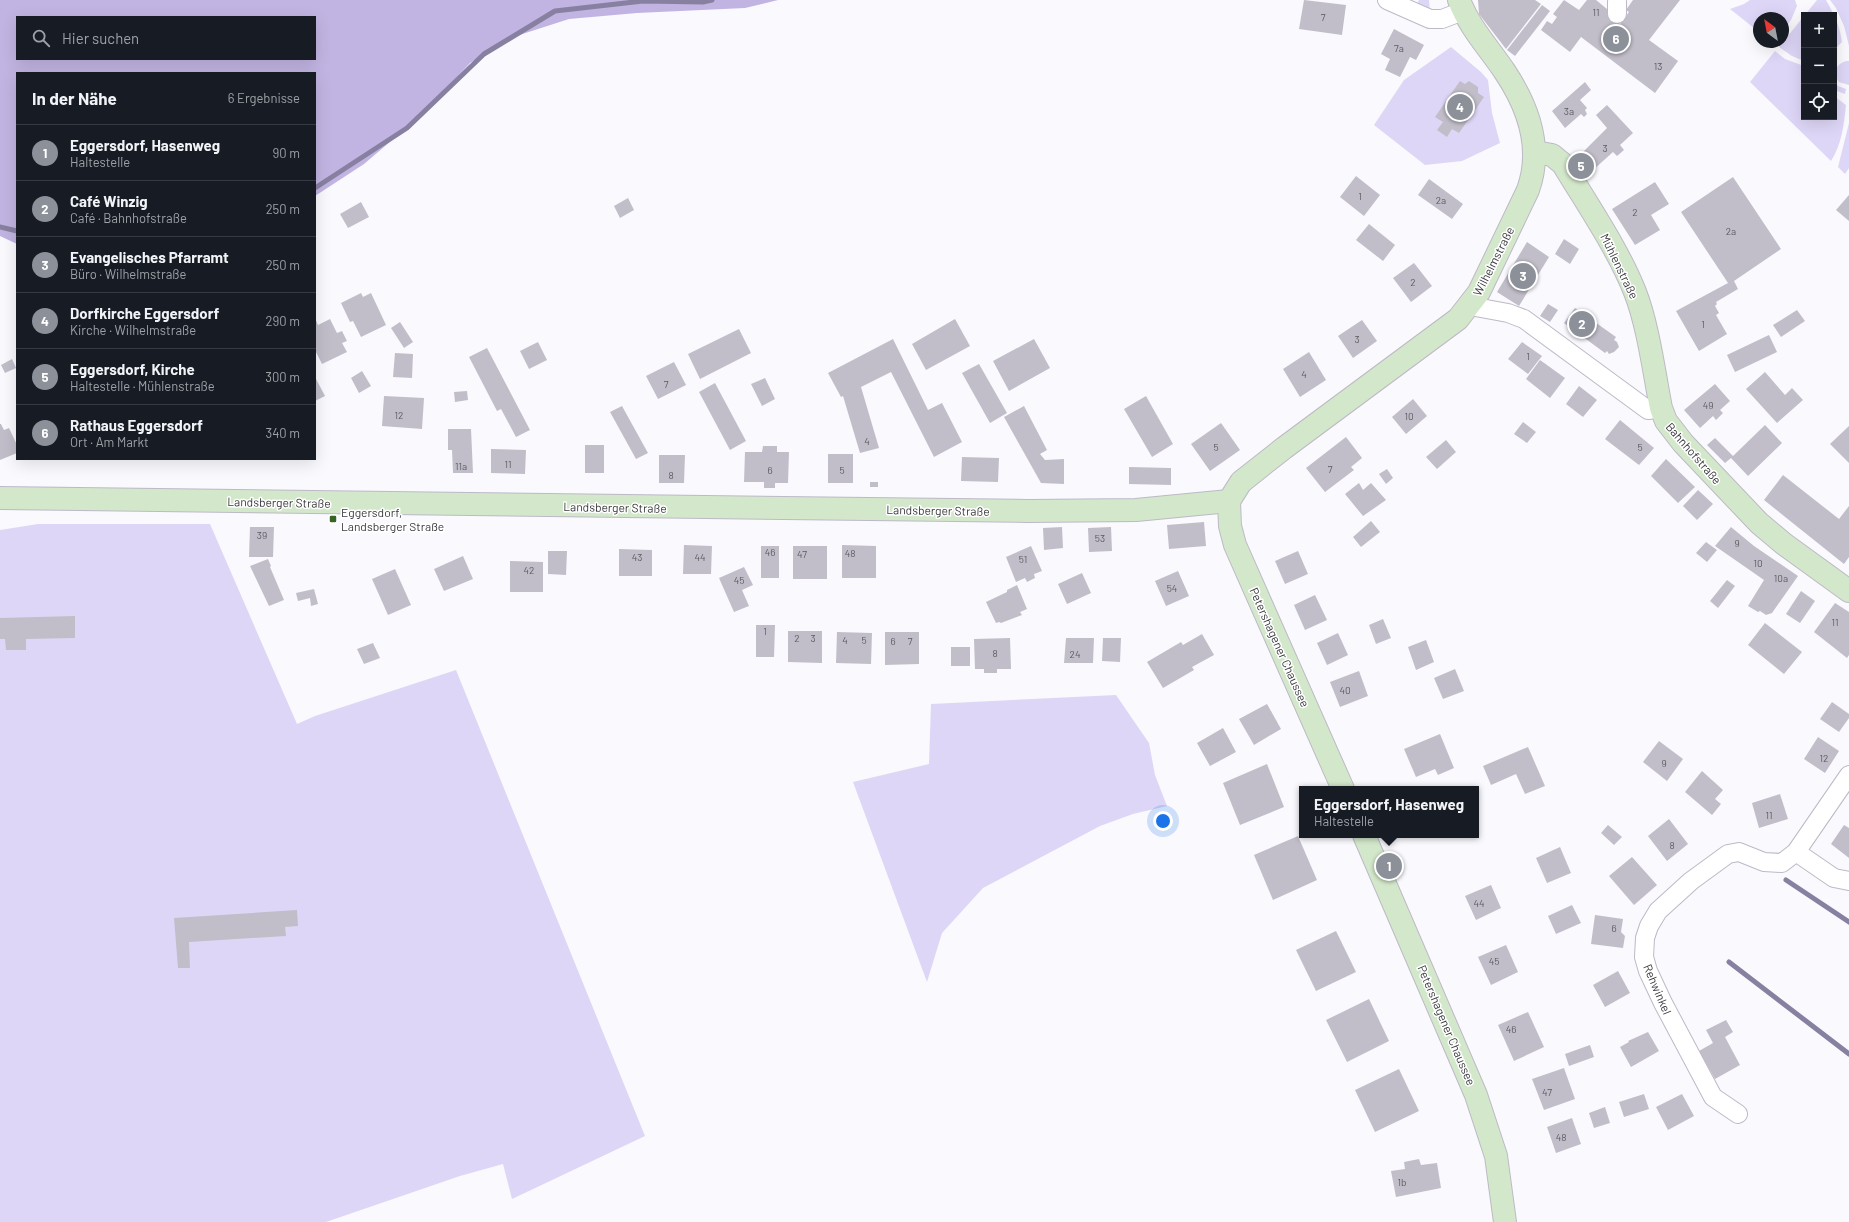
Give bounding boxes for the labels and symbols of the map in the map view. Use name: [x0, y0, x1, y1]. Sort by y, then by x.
house number: 11: [1592, 6, 1600, 18]
house number: 7: [1321, 11, 1326, 23]
north arrow: [1753, 12, 1789, 48]
pin: 6: [1603, 24, 1629, 54]
house number: 7a: [1394, 42, 1404, 54]
house number: 13: [1654, 60, 1662, 72]
pin: 4: [1447, 92, 1473, 122]
house number: 3a: [1564, 105, 1574, 117]
house number: 3: [1602, 142, 1608, 154]
pin: 5: [1568, 151, 1594, 181]
house number: 1: [1358, 190, 1362, 202]
house number: 2a: [1436, 194, 1446, 206]
house number: 2: [1632, 206, 1638, 218]
street label: Wilhelmstraße: [1470, 224, 1516, 298]
house number: 2a: [1726, 225, 1736, 237]
street label: Mühlenstraße: [1598, 231, 1642, 301]
pin: 3: [1510, 261, 1536, 291]
house number: 2: [1410, 276, 1416, 288]
pin: 2: [1569, 309, 1595, 339]
house number: 1: [1701, 318, 1705, 330]
house number: 3: [1354, 333, 1360, 345]
house number: 1: [1526, 350, 1530, 362]
house number: 4: [1301, 368, 1307, 380]
house number: 7: [664, 378, 669, 390]
house number: 49: [1703, 399, 1713, 411]
house number: 12: [395, 409, 403, 421]
house number: 10: [1404, 410, 1414, 422]
street label: Bahnhofstraße: [1663, 419, 1725, 487]
house number: 4: [864, 435, 870, 447]
house number: 5: [1213, 441, 1219, 453]
house number: 5: [1637, 441, 1643, 453]
house number: 11: [504, 458, 512, 470]
house number: 11a: [455, 460, 467, 472]
house number: 7: [1328, 463, 1333, 475]
house number: 6: [767, 464, 773, 476]
house number: 5: [839, 464, 845, 476]
house number: 8: [668, 469, 674, 481]
street label: Landsberger Straße: [227, 494, 331, 510]
street label: Landsberger Straße: [563, 499, 667, 515]
street label: Landsberger Straße: [886, 502, 990, 518]
place label: Eggersdorf, Landsberger Straße: [341, 505, 444, 533]
marker: Eggersdorf, Landsberger Straße: [328, 514, 338, 524]
house number: 39: [257, 529, 267, 541]
house number: 53: [1095, 532, 1105, 544]
house number: 9: [1734, 537, 1740, 549]
house number: 46: [765, 546, 775, 558]
house number: 48: [845, 547, 855, 559]
house number: 47: [797, 548, 807, 560]
house number: 43: [632, 551, 642, 563]
house number: 44: [694, 551, 706, 563]
house number: 51: [1019, 553, 1027, 565]
house number: 10: [1753, 557, 1763, 569]
house number: 42: [524, 564, 534, 576]
house number: 10a: [1774, 572, 1788, 584]
house number: 45: [734, 574, 744, 586]
house number: 54: [1167, 582, 1177, 594]
street label: Petershagener Chaussee: [1247, 585, 1313, 709]
house number: 11: [1831, 616, 1839, 628]
house number: 1: [763, 625, 767, 637]
house number: 2: [794, 632, 800, 644]
house number: 3: [810, 632, 816, 644]
house number: 4: [842, 634, 848, 646]
house number: 5: [861, 634, 867, 646]
house number: 6: [890, 635, 896, 647]
house number: 7: [908, 635, 913, 647]
house number: 8: [992, 647, 998, 659]
house number: 24: [1070, 648, 1080, 660]
house number: 40: [1339, 684, 1351, 696]
house number: 12: [1820, 752, 1828, 764]
house number: 9: [1661, 757, 1667, 769]
house number: 11: [1765, 809, 1773, 821]
your location: [1153, 811, 1173, 831]
house number: 8: [1669, 839, 1675, 851]
pin: 1: [1376, 851, 1402, 881]
house number: 44: [1473, 897, 1485, 909]
house number: 6: [1611, 922, 1617, 934]
house number: 45: [1489, 955, 1499, 967]
street label: Rehwinkel: [1641, 962, 1675, 1016]
street label: Petershagener Chaussee: [1415, 963, 1479, 1087]
house number: 46: [1506, 1023, 1516, 1035]
house number: 47: [1542, 1086, 1552, 1098]
house number: 48: [1556, 1131, 1566, 1143]
house number: 1b: [1398, 1176, 1406, 1188]

